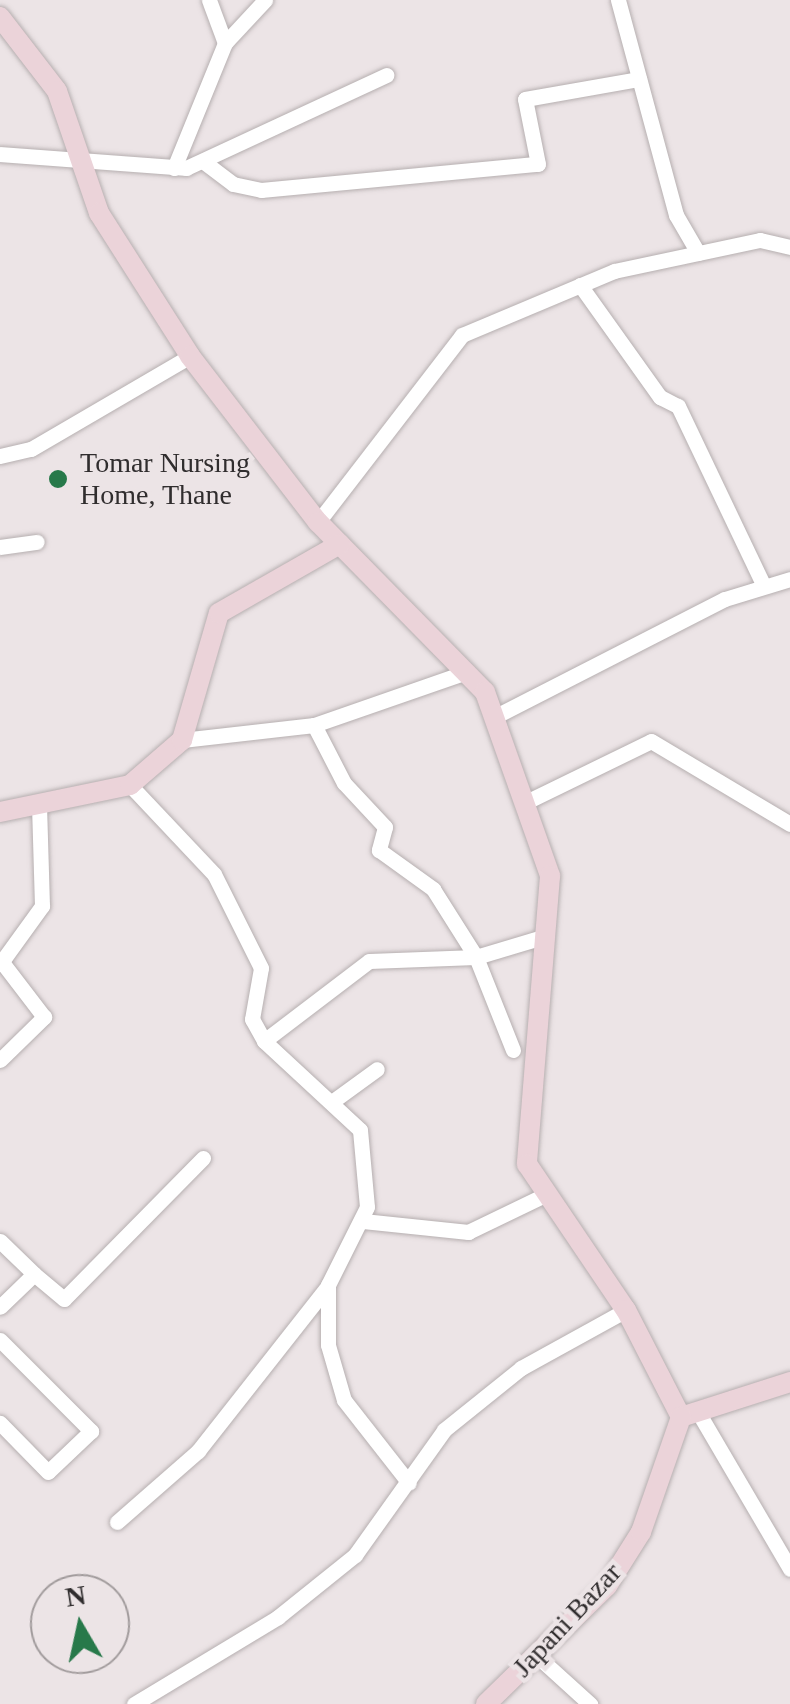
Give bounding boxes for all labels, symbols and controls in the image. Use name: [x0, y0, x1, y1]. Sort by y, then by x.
place label: Tomar Nursing Home, Thane: [80, 446, 250, 512]
marker: Tomar Nursing Home, Thane: [45, 466, 71, 492]
street label: Japani Bazar: [506, 1556, 628, 1684]
north arrow: [30, 1574, 130, 1674]
text: N: [63, 1579, 88, 1613]

